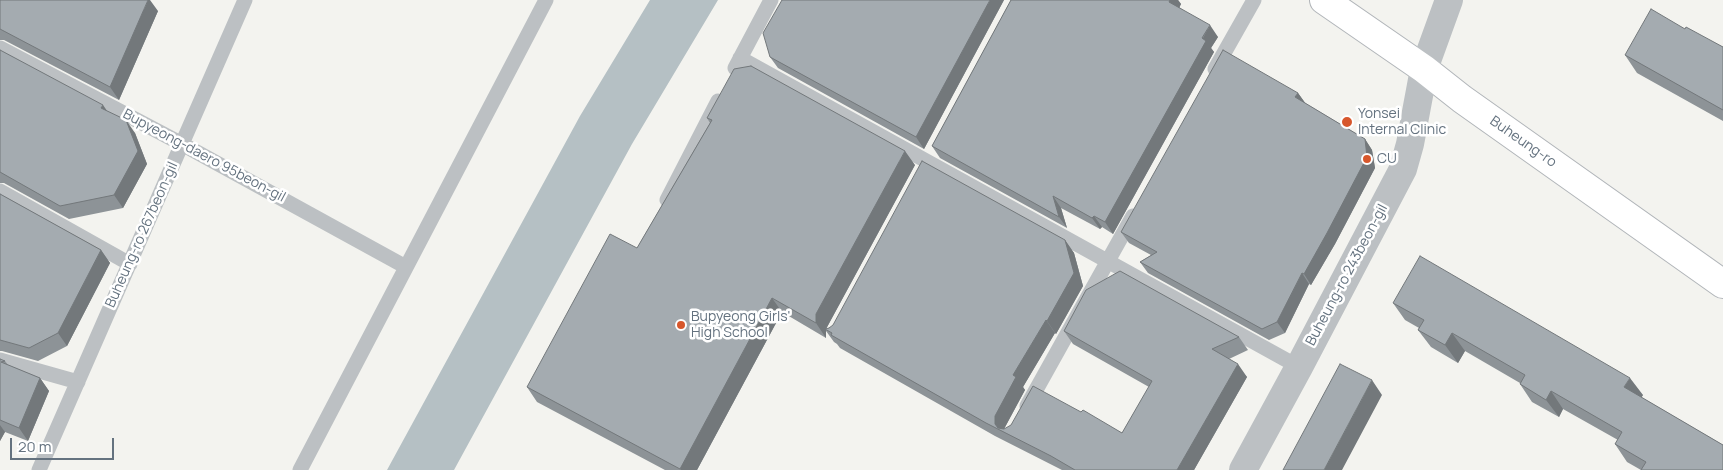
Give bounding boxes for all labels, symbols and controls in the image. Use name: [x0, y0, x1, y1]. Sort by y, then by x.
street label: Bupyeong-daero 95beon-gil: [120, 106, 288, 206]
place label: Yonsei Internal Clinic: [1358, 106, 1446, 138]
street label: Buheung-ro: [1486, 113, 1560, 171]
marker: Yonsei Internal Clinic: [1340, 115, 1354, 129]
place label: CU: [1377, 151, 1397, 167]
marker: CU: [1361, 153, 1373, 165]
street label: Buheung-ro 267beon-gil: [102, 160, 182, 310]
street label: Buheung-ro 243beon-gil: [1303, 201, 1391, 349]
place label: Bupyeong Girls' High School: [691, 309, 790, 342]
marker: Bupyeong Girls' High School: [675, 319, 687, 331]
scale bar: [12, 428, 116, 460]
text: 20 m: [18, 436, 51, 457]

